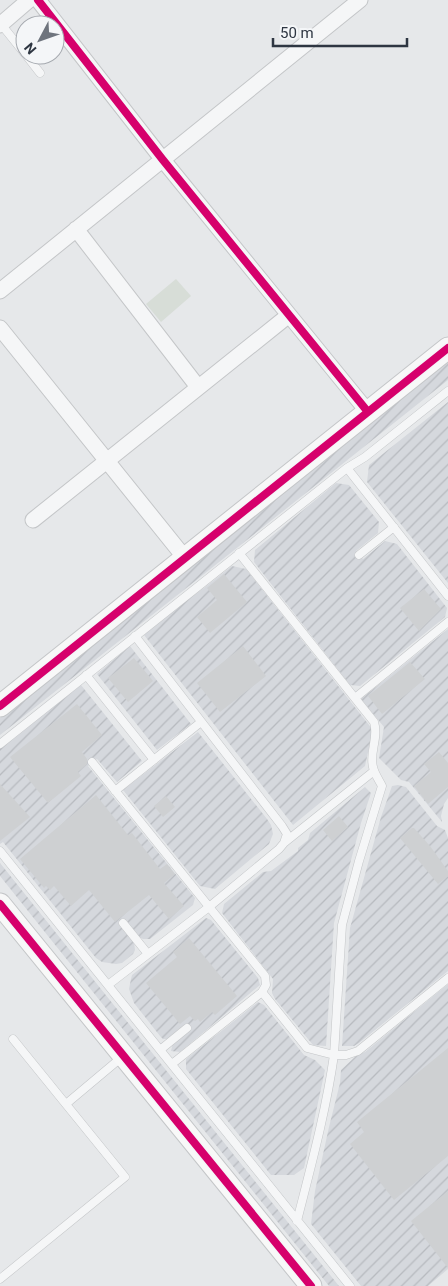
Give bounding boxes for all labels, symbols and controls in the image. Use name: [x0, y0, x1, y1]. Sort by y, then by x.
north arrow: [15, 15, 65, 65]
scale bar: [273, 15, 407, 47]
text: 50 m: [280, 24, 314, 42]
text: N: [21, 40, 39, 58]

